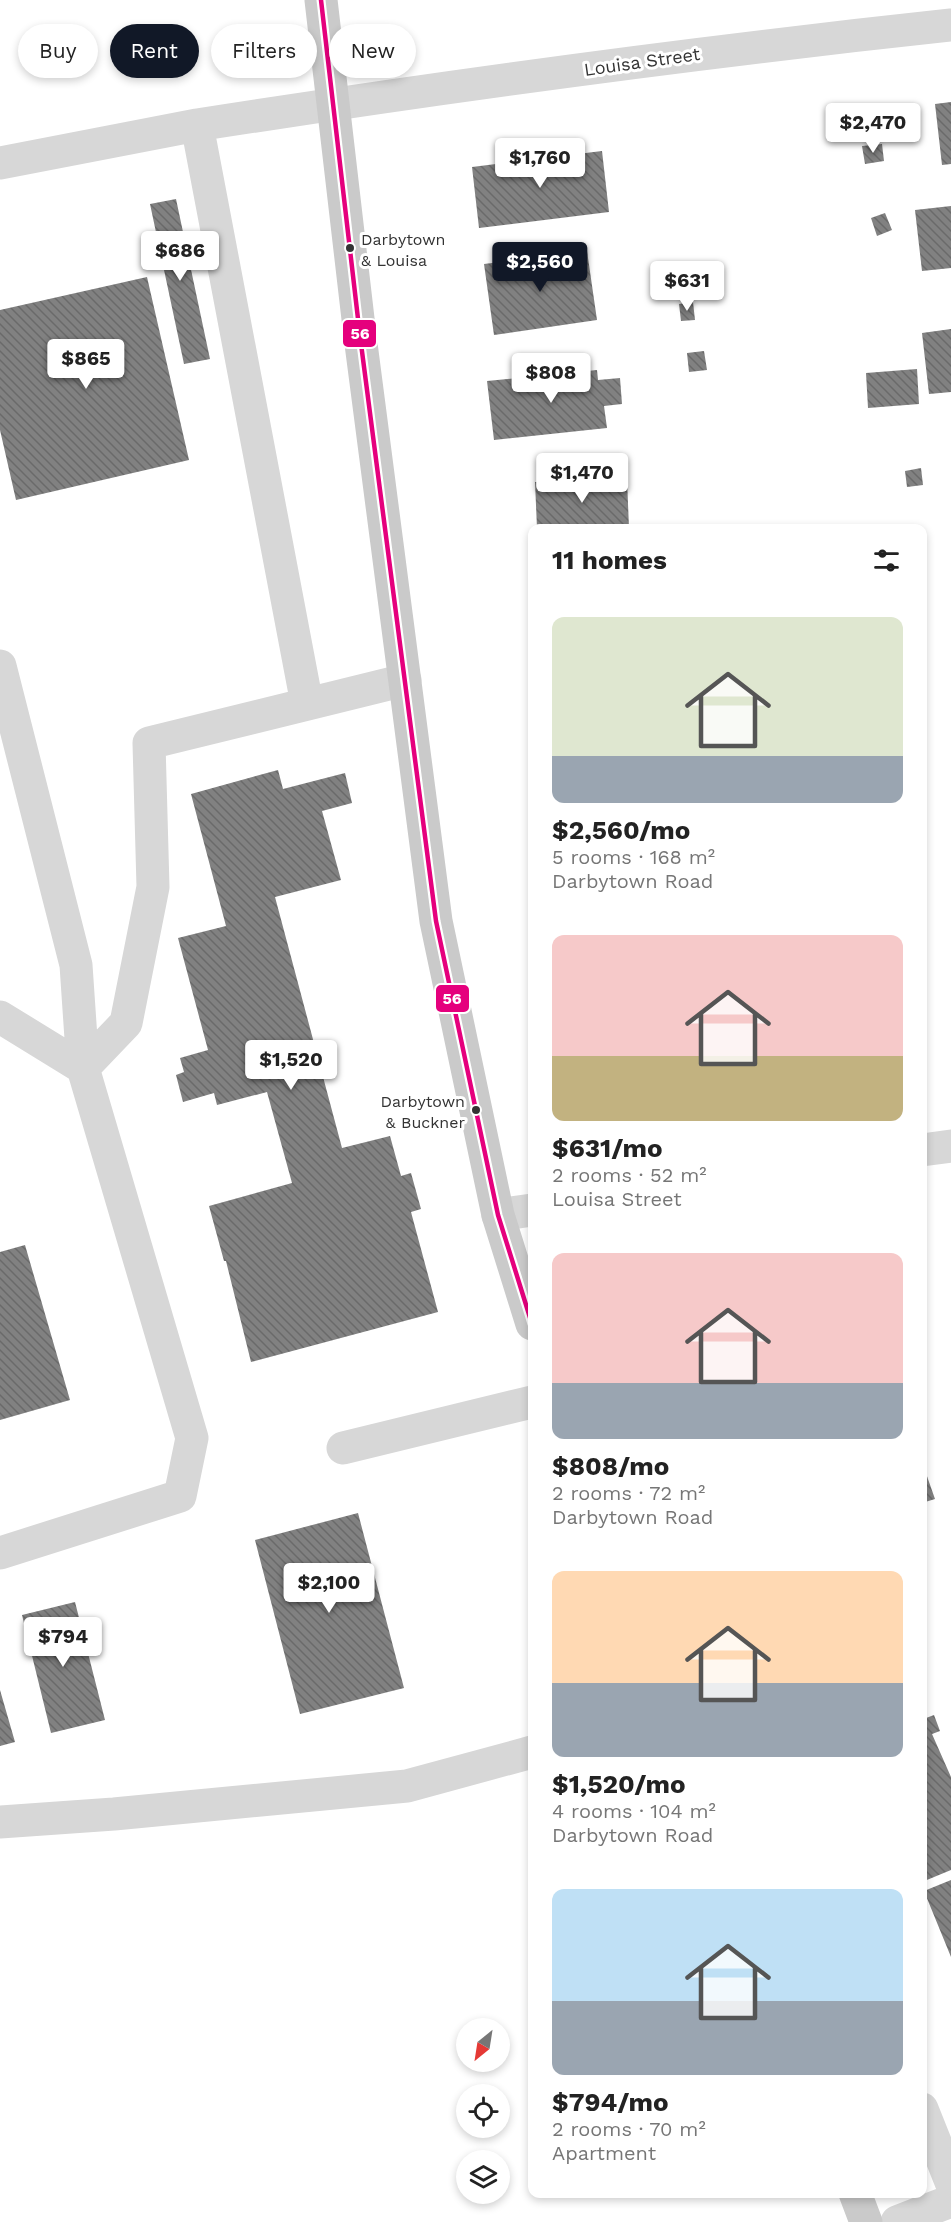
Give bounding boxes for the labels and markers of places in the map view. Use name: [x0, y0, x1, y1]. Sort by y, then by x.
pin: $2,470: [824, 103, 922, 154]
pin: $1,760: [491, 138, 589, 189]
place label: Darbytown & Louisa: [361, 230, 446, 270]
pin: $686: [144, 231, 216, 282]
marker: Darbytown & Louisa: [344, 242, 356, 254]
pin: $2,560: [491, 242, 589, 293]
pin: $631: [651, 261, 723, 312]
pin: $865: [50, 339, 122, 390]
pin: $808: [515, 353, 587, 404]
pin: $1,470: [533, 453, 631, 504]
pin: $1,520: [242, 1040, 340, 1091]
place label: Darbytown & Buckner: [381, 1092, 465, 1132]
marker: Darbytown & Buckner: [470, 1104, 482, 1116]
pin: $2,100: [280, 1563, 378, 1614]
pin: $794: [27, 1617, 99, 1668]

